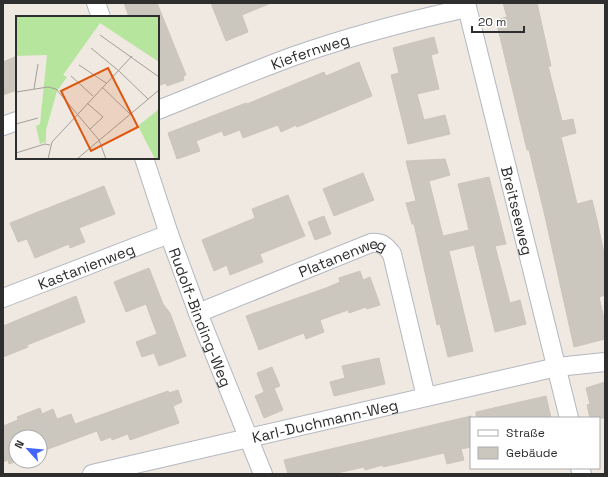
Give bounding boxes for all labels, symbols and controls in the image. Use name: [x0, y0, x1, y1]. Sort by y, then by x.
scale bar: [472, 8, 524, 34]
text: 20 m: [478, 14, 506, 30]
inset map: [16, 16, 159, 159]
street label: Kiefernweg: [268, 29, 352, 73]
street label: Breitseeweg: [497, 164, 538, 257]
street label: Platanenweg: [295, 233, 391, 281]
street label: Kastanienweg: [35, 239, 137, 293]
street label: Rudolf-Binding-Weg: [165, 245, 236, 389]
street label: Karl-Duchmann-Weg: [250, 394, 400, 446]
legend: [470, 417, 600, 469]
text: Straße: [506, 425, 545, 441]
north arrow: [8, 429, 48, 469]
text: N: [11, 438, 27, 451]
text: Gebäude: [506, 445, 558, 461]

